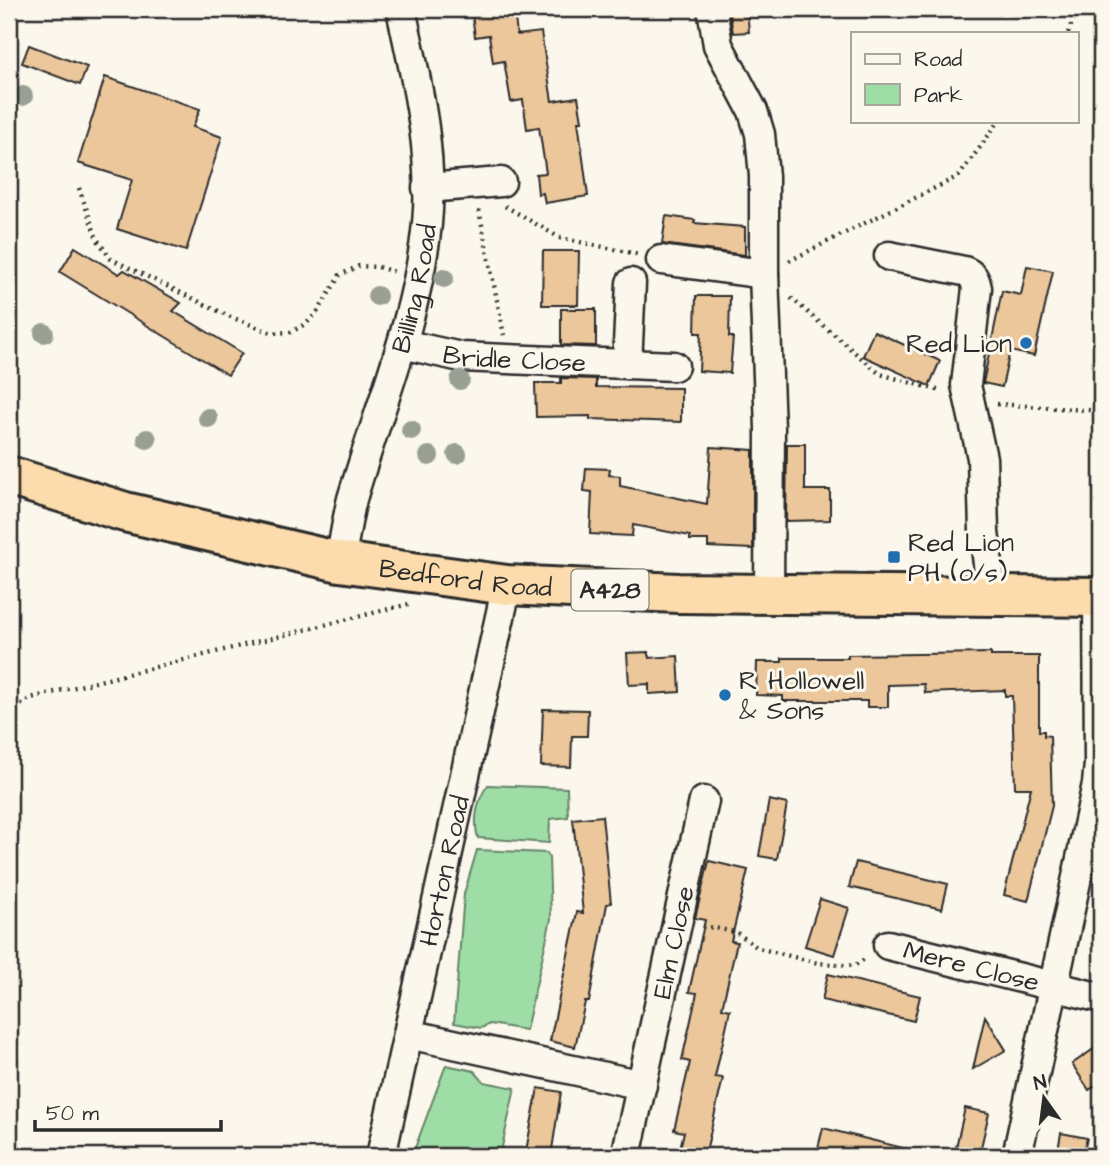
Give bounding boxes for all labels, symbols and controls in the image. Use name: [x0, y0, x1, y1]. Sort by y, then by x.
legend: [851, 32, 1078, 122]
text: Road: [914, 45, 962, 74]
text: Park: [914, 81, 963, 110]
street label: Billing Road: [383, 222, 446, 357]
place label: Red Lion: [906, 326, 1012, 362]
marker: Red Lion: [1018, 335, 1034, 351]
street label: Bridle Close: [439, 337, 587, 381]
place label: Red Lion PH (o/s): [908, 525, 1014, 591]
marker: Red Lion PH (o/s): [886, 549, 902, 565]
street label: Bedford Road: [377, 551, 553, 606]
road number: A428: [572, 570, 648, 610]
place label: R Hollowell & Sons: [739, 663, 864, 729]
marker: R Hollowell & Sons: [717, 687, 733, 703]
street label: Horton Road: [411, 792, 479, 950]
street label: Elm Close: [644, 883, 704, 1002]
street label: Mere Close: [900, 933, 1043, 1001]
north arrow: [1009, 1064, 1078, 1134]
text: N: [1031, 1068, 1049, 1098]
scale bar: [35, 1088, 220, 1132]
text: 50 m: [46, 1099, 100, 1128]

